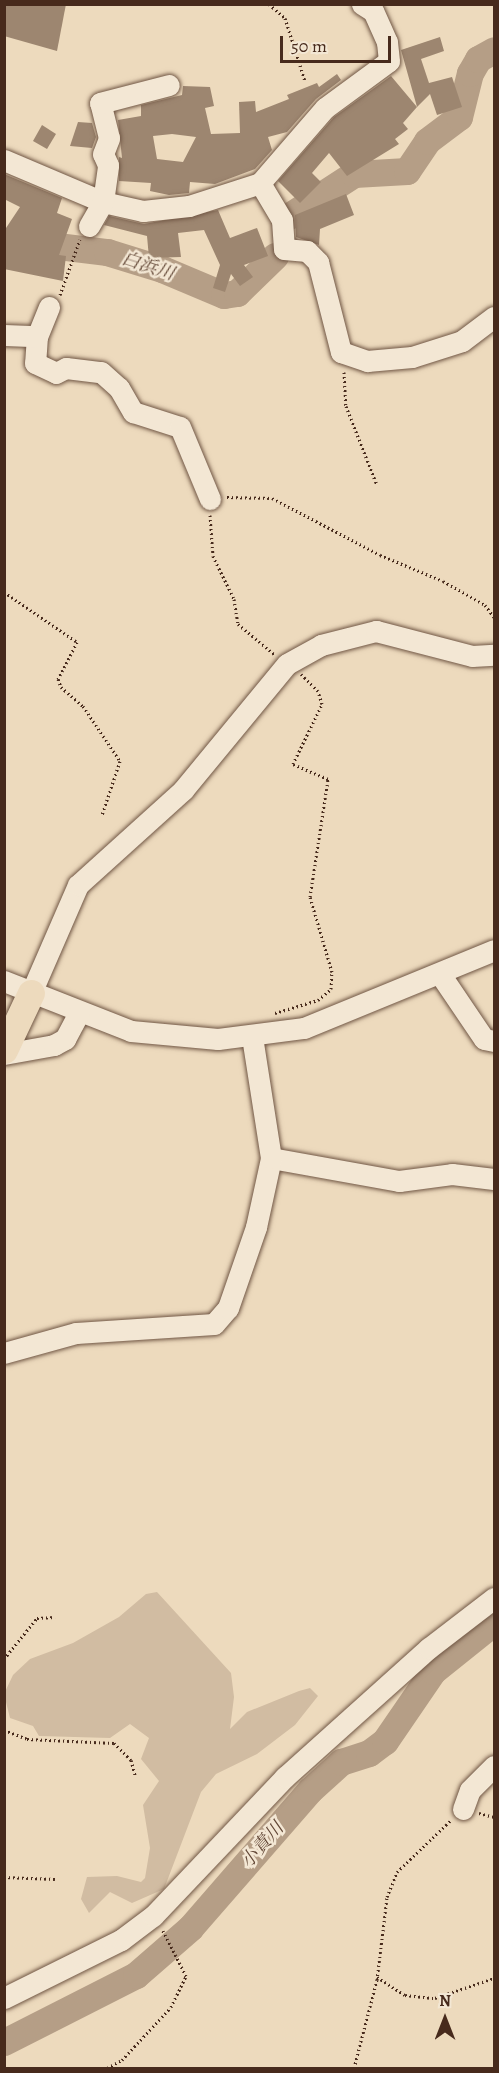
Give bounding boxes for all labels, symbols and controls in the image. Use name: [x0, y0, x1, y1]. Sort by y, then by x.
scale bar: [283, 24, 394, 62]
text: 50 m: [291, 34, 327, 58]
water label: 白浜川: [119, 247, 177, 285]
water label: 小責川: [236, 1818, 288, 1872]
north arrow: [415, 1989, 475, 2049]
text: N: [439, 1990, 451, 2012]

